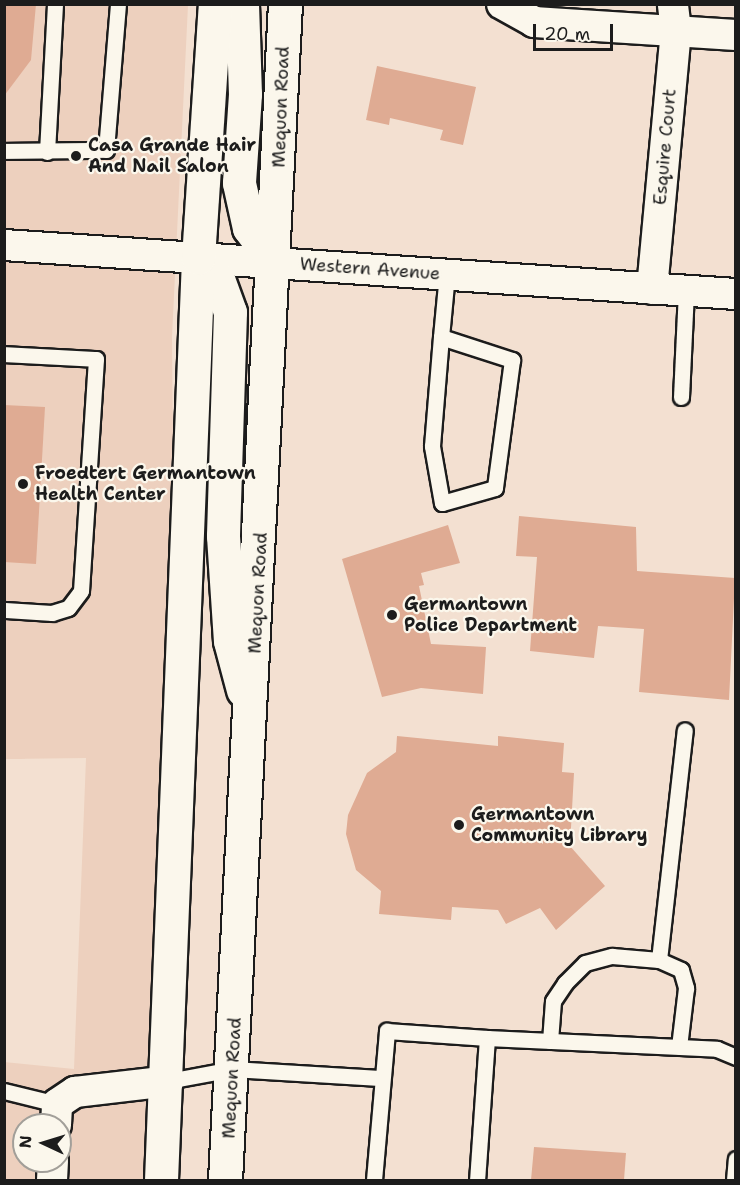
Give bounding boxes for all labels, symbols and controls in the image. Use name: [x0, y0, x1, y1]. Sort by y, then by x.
scale bar: [536, 12, 616, 50]
text: 20 m: [544, 22, 590, 46]
street label: Mequon Road: [268, 46, 294, 168]
street label: Esquire Court: [649, 88, 681, 206]
place label: Casa Grande Hair And Nail Salon: [88, 135, 256, 178]
marker: Casa Grande Hair And Nail Salon: [69, 149, 83, 163]
street label: Western Avenue: [299, 253, 441, 285]
place label: Froedtert Germantown Health Center: [35, 463, 256, 506]
marker: Froedtert Germantown Health Center: [16, 477, 30, 491]
street label: Mequon Road: [244, 532, 272, 654]
place label: Germantown Police Department: [404, 594, 577, 636]
marker: Germantown Police Department: [385, 608, 399, 622]
place label: Germantown Community Library: [471, 804, 648, 846]
marker: Germantown Community Library: [452, 818, 466, 832]
street label: Mequon Road: [218, 1017, 246, 1139]
north arrow: [12, 1113, 72, 1173]
text: N: [15, 1135, 36, 1149]

